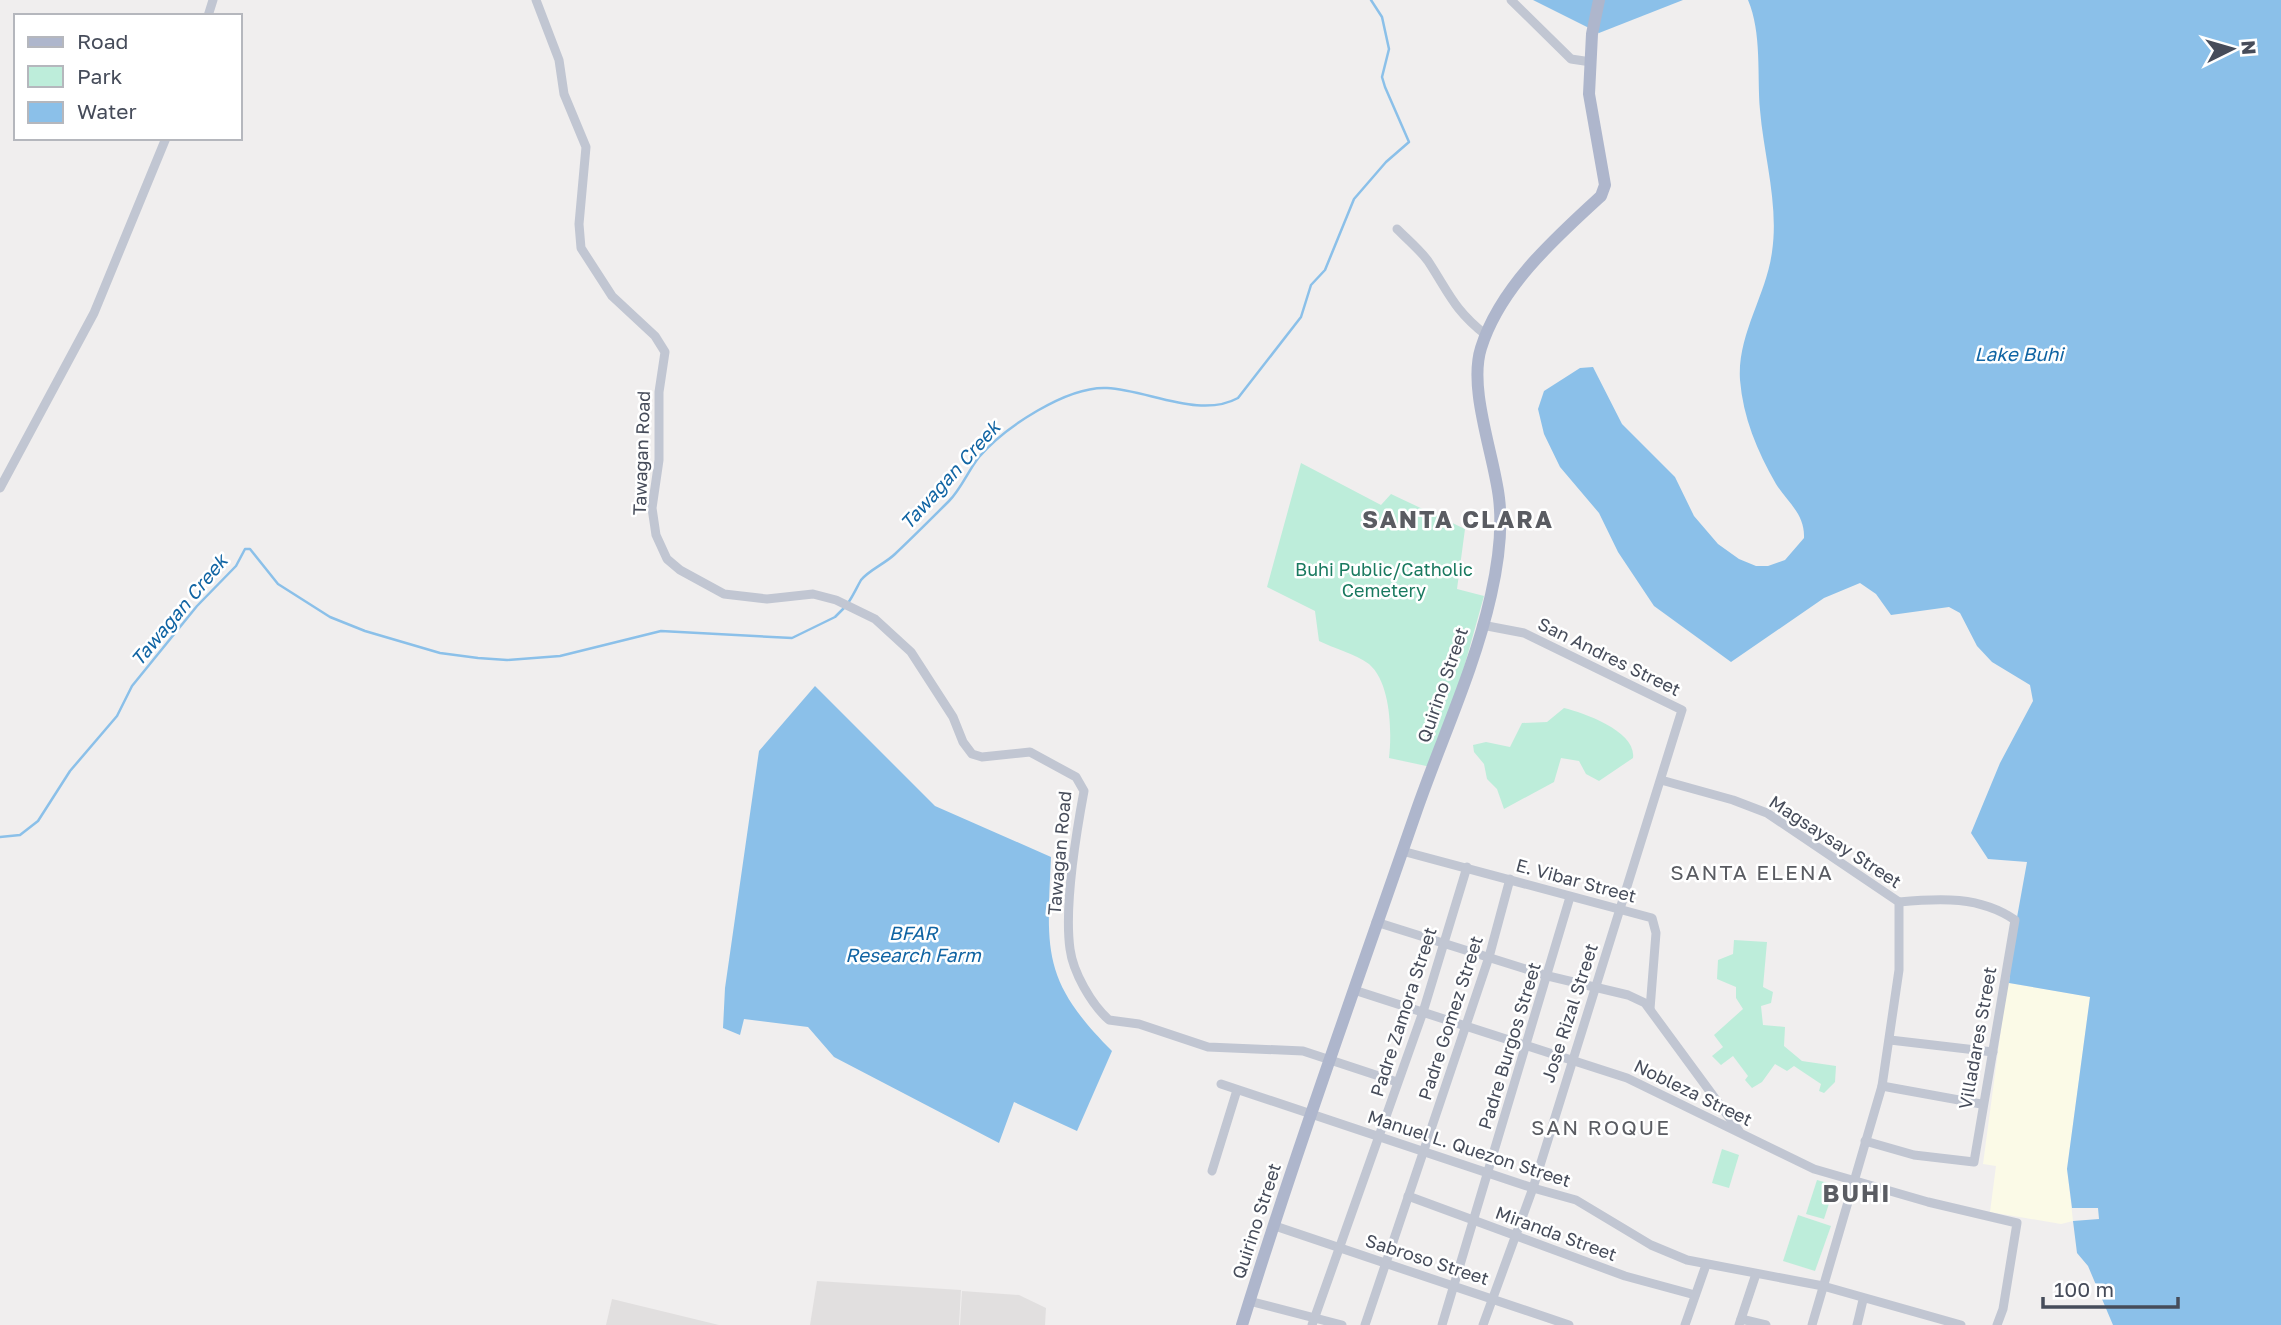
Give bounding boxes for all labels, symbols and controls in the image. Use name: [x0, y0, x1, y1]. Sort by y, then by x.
legend: [14, 14, 242, 140]
north arrow: [2197, 14, 2267, 84]
text: Road: [77, 28, 128, 54]
text: N: [2237, 39, 2262, 56]
text: Park: [77, 63, 123, 89]
text: Water: [77, 98, 137, 124]
water label: Lake Buhi: [1975, 342, 2065, 365]
street label: Tawagan Road: [628, 390, 654, 516]
water label: Tawagan Creek: [895, 414, 1006, 534]
district label: SANTA CLARA: [1362, 504, 1554, 533]
water label: Tawagan Creek: [125, 548, 233, 670]
park label: Buhi Public/Catholic Cemetery: [1295, 558, 1473, 601]
street label: San Andres Street: [1534, 612, 1684, 700]
street label: Quirino Street: [1412, 624, 1472, 745]
street label: Tawagan Road: [1043, 790, 1075, 916]
street label: Magsaysay Street: [1765, 790, 1906, 892]
street label: E. Vibar Street: [1514, 853, 1639, 907]
district label: SANTA ELENA: [1670, 859, 1834, 885]
water label: BFAR Research Farm: [845, 921, 982, 966]
street label: Padre Zamora Street: [1365, 924, 1441, 1099]
street label: Padre Gomez Street: [1413, 933, 1487, 1103]
street label: Jose Rizal Street: [1536, 940, 1602, 1085]
street label: Padre Burgos Street: [1473, 959, 1545, 1132]
street label: Villadares Street: [1954, 965, 2000, 1111]
street label: Nobleza Street: [1631, 1054, 1756, 1130]
street label: Manuel L. Quezon Street: [1365, 1105, 1574, 1191]
district label: SAN ROQUE: [1531, 1114, 1671, 1140]
street label: Quirino Street: [1227, 1160, 1285, 1281]
district label: BUHI: [1823, 1178, 1891, 1207]
street label: Miranda Street: [1493, 1201, 1620, 1265]
street label: Sabroso Street: [1363, 1229, 1492, 1289]
scale bar: [2043, 1266, 2178, 1310]
text: 100 m: [2054, 1276, 2114, 1302]

